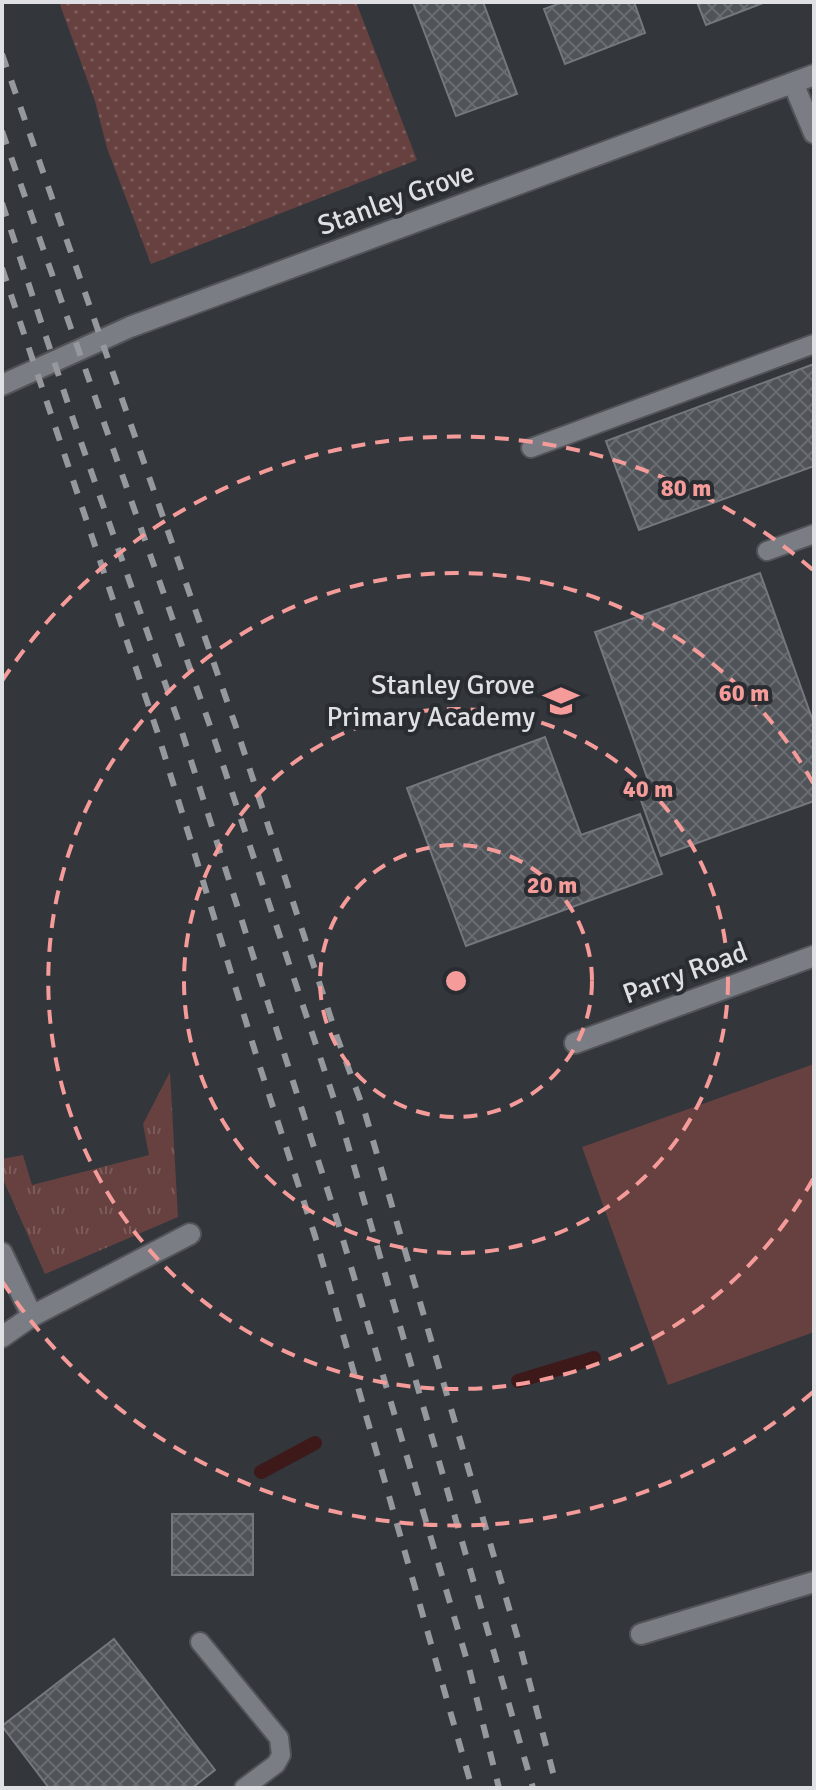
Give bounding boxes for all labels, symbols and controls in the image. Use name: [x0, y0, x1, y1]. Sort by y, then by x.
street label: Stanley Grove: [313, 155, 479, 243]
text: 80 m: [661, 473, 711, 503]
place label: Stanley Grove Primary Academy: [326, 668, 535, 734]
text: 60 m: [719, 678, 769, 708]
school or university icon: Stanley Grove Primary Academy: [542, 682, 580, 720]
text: 40 m: [623, 774, 673, 804]
text: 20 m: [527, 870, 577, 900]
street label: Parry Road: [618, 935, 752, 1011]
centre of rings: [442, 967, 470, 995]

